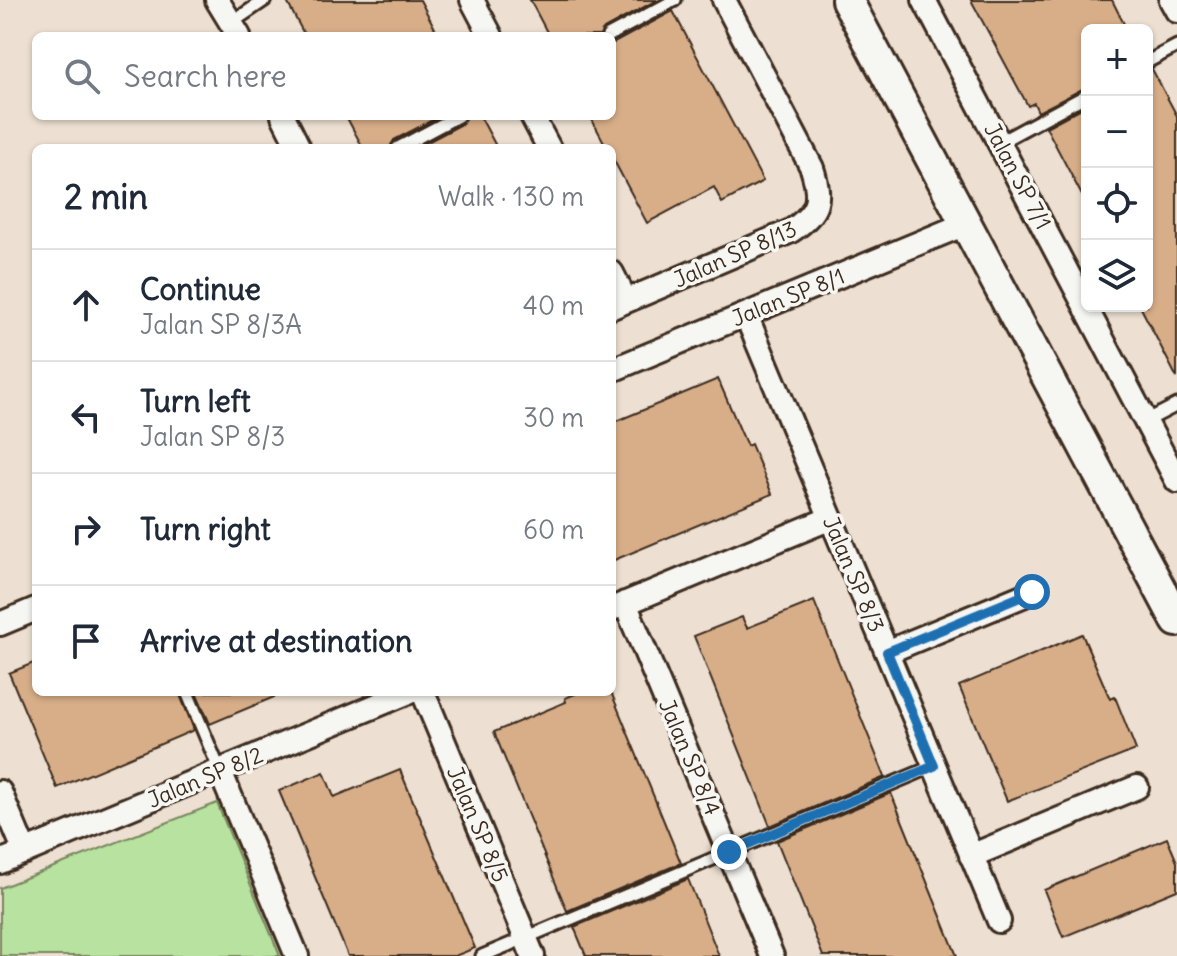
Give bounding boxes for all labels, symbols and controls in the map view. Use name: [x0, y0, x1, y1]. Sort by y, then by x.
map controls: [1081, 24, 1153, 312]
button: +: [1081, 24, 1153, 96]
search box: [32, 32, 616, 120]
icon: search: [60, 54, 104, 98]
text: Search here: [124, 57, 287, 95]
button: −: [1081, 96, 1153, 168]
street label: Jalan SP 7/1: [978, 118, 1058, 234]
button: locate: [1081, 168, 1153, 240]
text: 2 min: [64, 175, 148, 218]
text: Walk · 130 m: [438, 180, 584, 213]
street label: Jalan SP 8/13: [669, 214, 801, 294]
button: layers: [1081, 240, 1153, 312]
street label: Jalan SP 8/1: [727, 262, 849, 332]
text: Continue: [140, 270, 261, 308]
icon: ahead: [64, 283, 108, 327]
text: 40 m: [523, 289, 584, 322]
text: Jalan SP 8/3A: [140, 308, 302, 341]
text: Turn left: [140, 382, 251, 420]
icon: left: [64, 395, 108, 439]
text: 30 m: [523, 401, 584, 434]
text: Jalan SP 8/3: [140, 420, 285, 453]
icon: right: [64, 507, 108, 551]
text: Turn right: [140, 510, 271, 548]
street label: Jalan SP 8/3: [817, 512, 891, 636]
text: 60 m: [523, 513, 584, 546]
route start: [1014, 574, 1050, 610]
icon: arrive: [64, 619, 108, 663]
text: Arrive at destination: [140, 622, 412, 660]
street label: Jalan SP 8/4: [653, 695, 727, 819]
street label: Jalan SP 8/2: [143, 740, 267, 814]
street label: Jalan SP 8/5: [441, 762, 515, 886]
route end: [711, 834, 747, 870]

